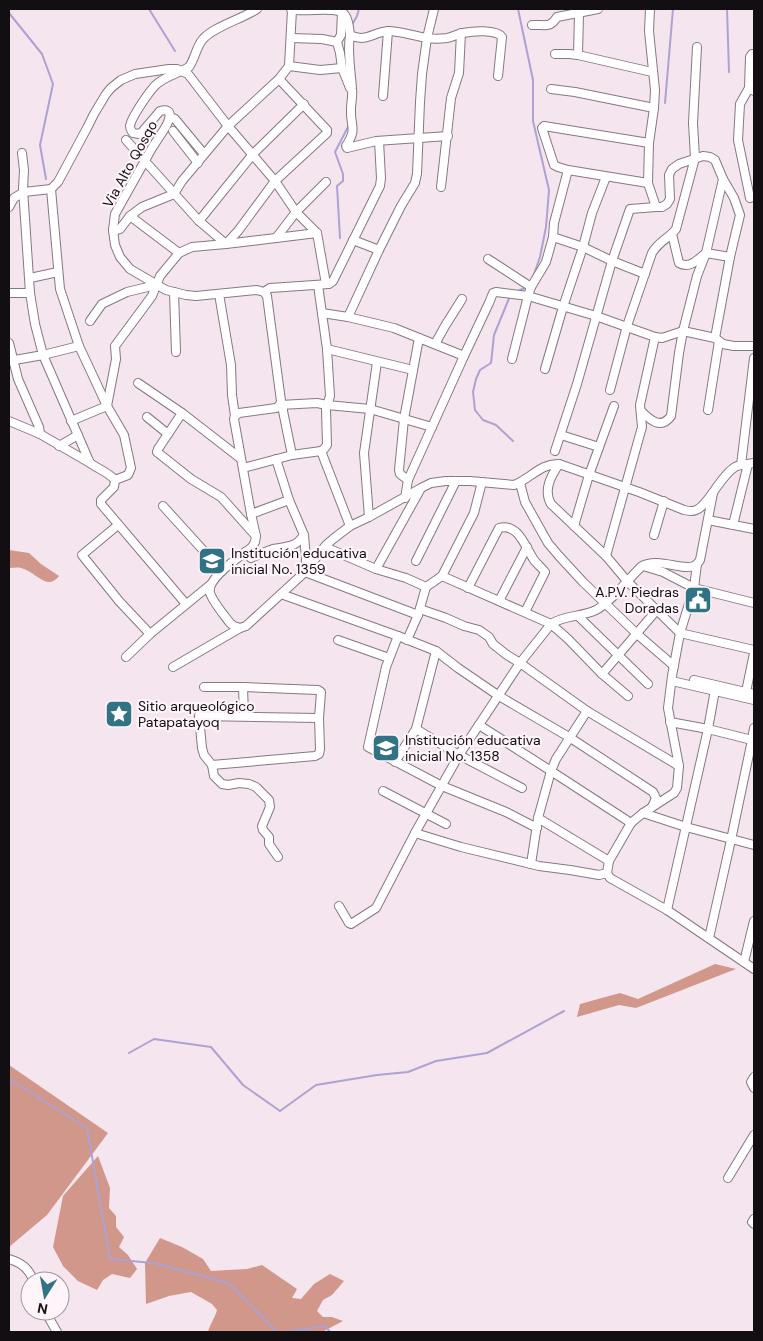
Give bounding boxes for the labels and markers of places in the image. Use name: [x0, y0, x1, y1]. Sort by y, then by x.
place label: Institución educativa inicial No. 1359: [231, 544, 367, 578]
school or university icon: Institución educativa inicial No. 1359: [197, 546, 227, 576]
place label: A.P.V. Piedras Doradas: [595, 583, 679, 617]
public building icon: A.P.V. Piedras Doradas: [683, 585, 713, 615]
place label: Sitio arqueológico Patapatayoq: [138, 697, 255, 731]
place icon: Sitio arqueológico Patapatayoq: [104, 699, 134, 729]
place label: Institución educativa inicial No. 1358: [405, 731, 541, 765]
school or university icon: Institución educativa inicial No. 1358: [371, 733, 401, 763]

